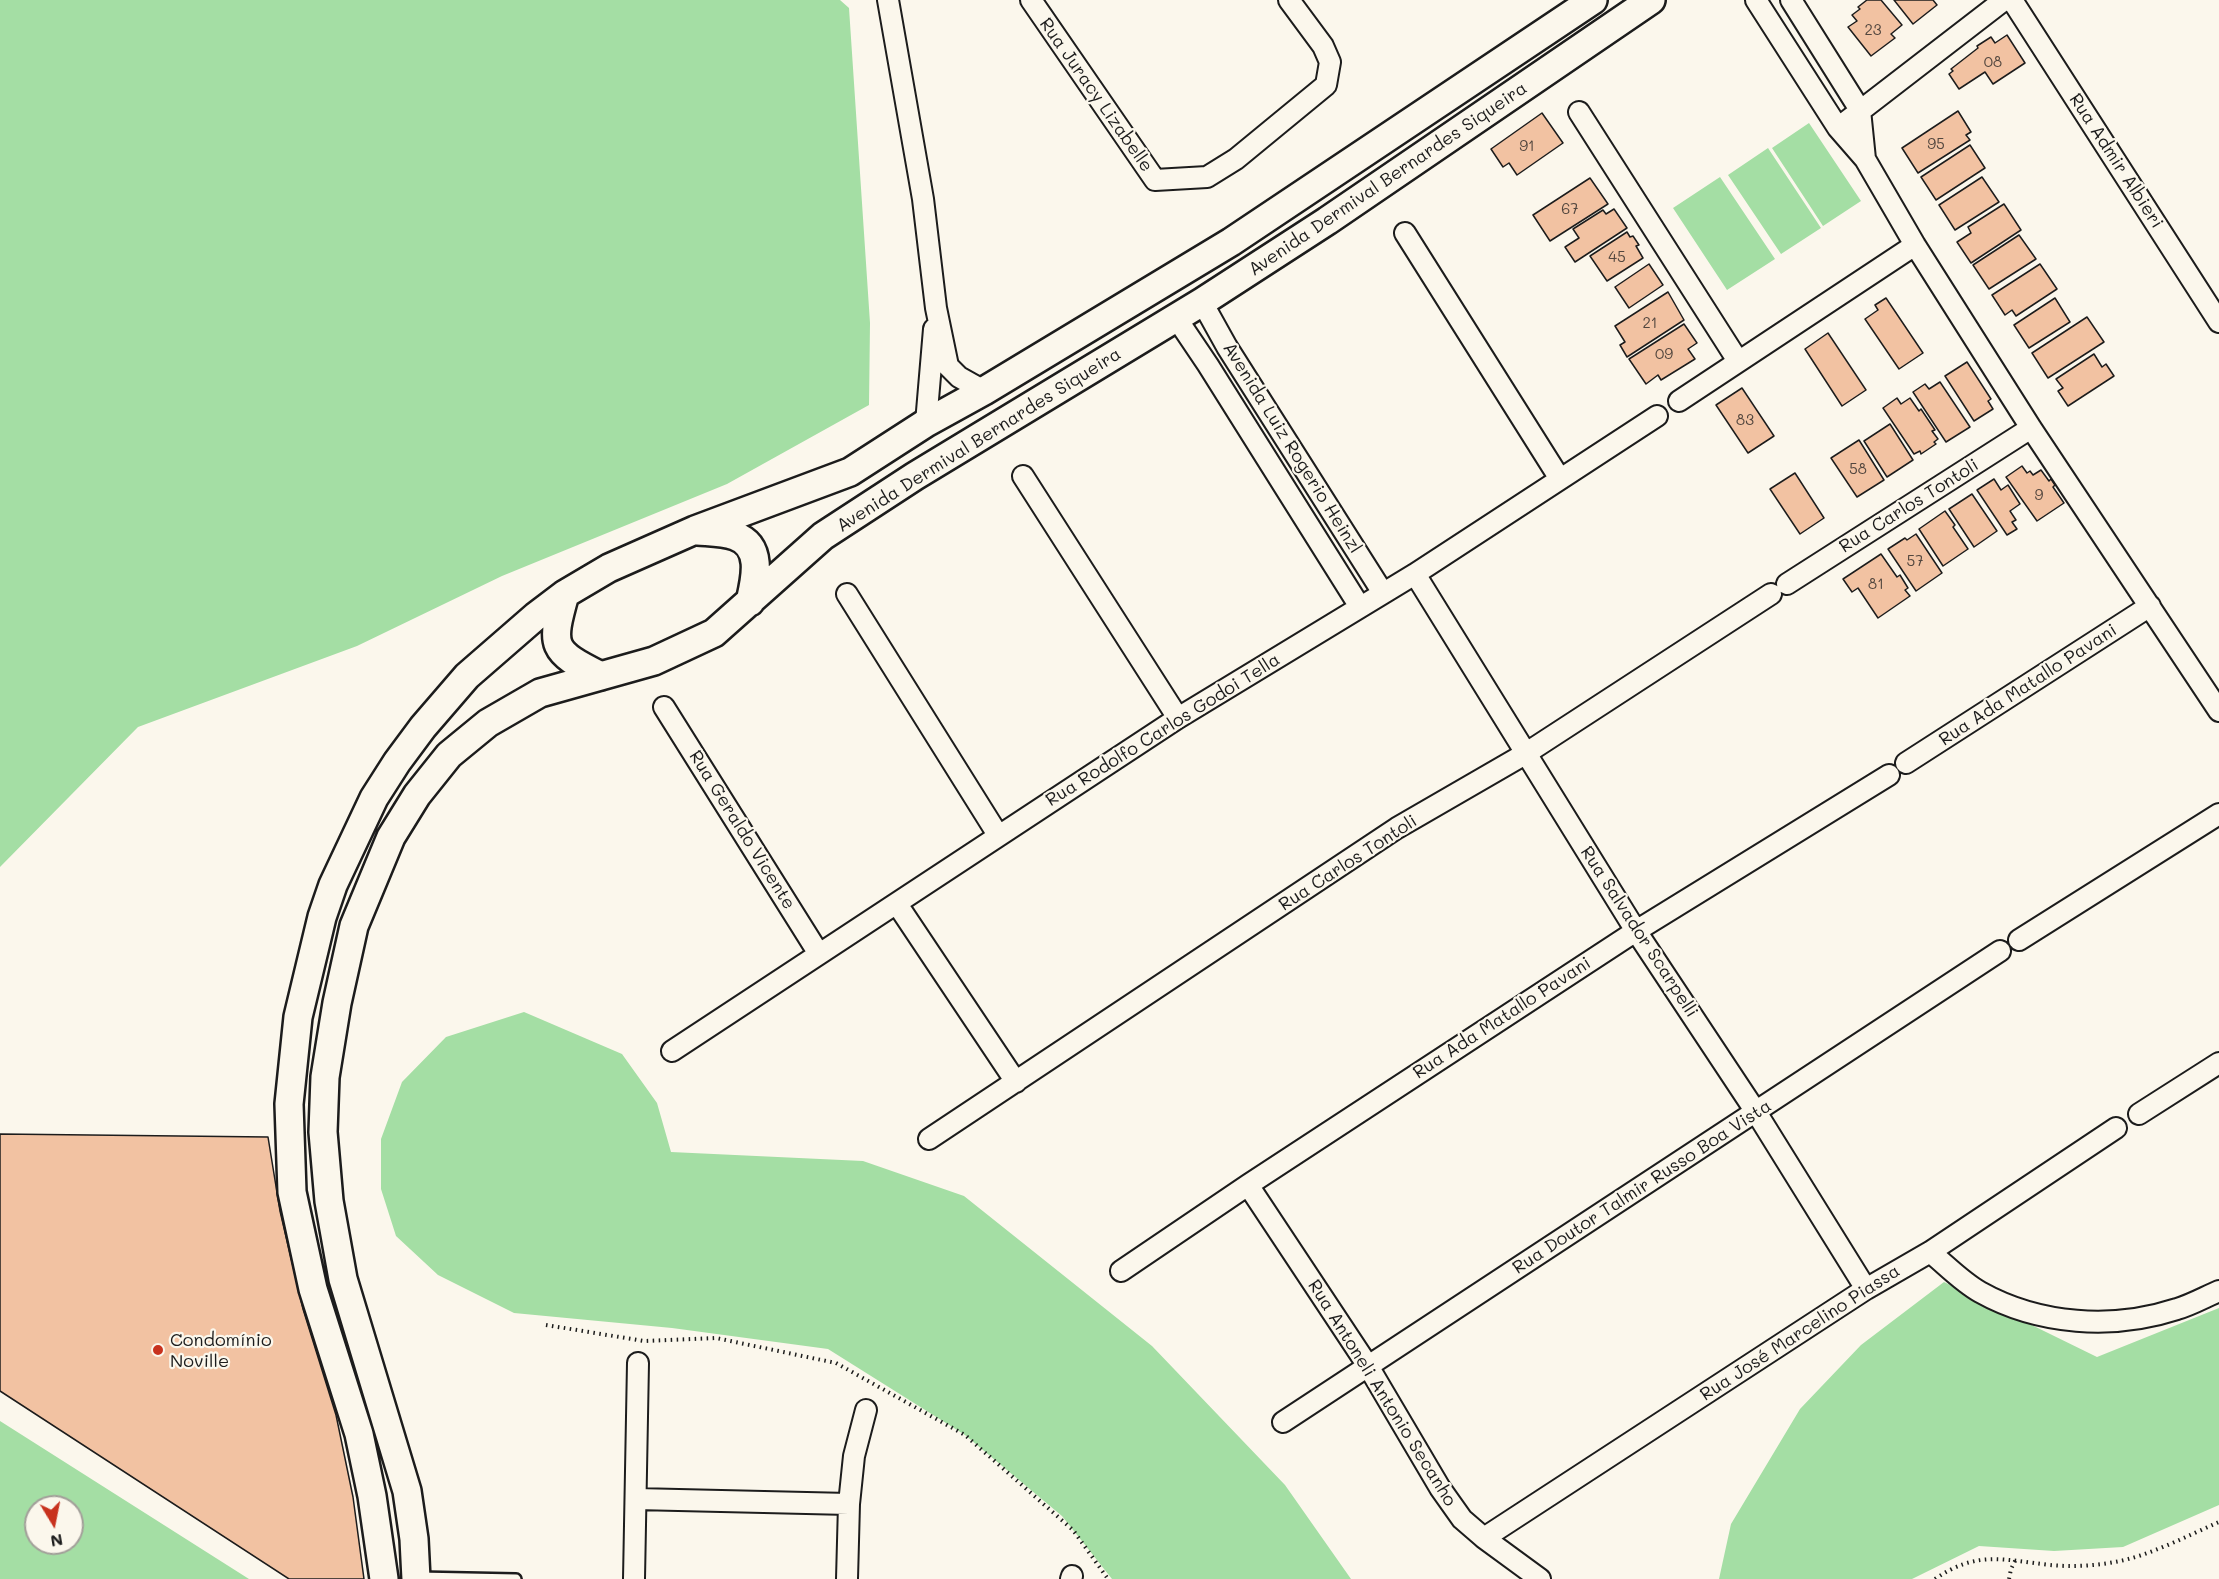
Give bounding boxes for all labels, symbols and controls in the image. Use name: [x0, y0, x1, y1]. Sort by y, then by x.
street label: Rua Juracy Lizabelle: [1035, 14, 1157, 176]
house number: 23: [1864, 21, 1882, 39]
house number: 08: [1984, 53, 2002, 71]
street label: Avenida Dermival Bernardes Siqueira: [1245, 77, 1531, 281]
street label: Rua Admir Albieri: [2064, 89, 2168, 233]
house number: 95: [1927, 135, 1945, 153]
house number: 91: [1519, 137, 1535, 155]
house number: 67: [1561, 200, 1579, 218]
house number: 45: [1608, 248, 1626, 266]
house number: 21: [1642, 314, 1658, 332]
street label: Avenida Luiz Rogerio Heinzl: [1218, 339, 1366, 557]
street label: Avenida Dermival Bernardes Siqueira: [833, 343, 1125, 537]
house number: 09: [1655, 345, 1673, 363]
house number: 83: [1736, 411, 1754, 429]
street label: Rua Carlos Tontoli: [1835, 454, 1983, 558]
house number: 58: [1849, 460, 1867, 478]
house number: 9: [2035, 486, 2043, 504]
house number: 57: [1906, 552, 1924, 570]
house number: 81: [1868, 575, 1884, 593]
street label: Rua Ada Matallo Pavani: [1935, 619, 2121, 751]
street label: Rua Rodolfo Carlos Godoi Tella: [1042, 649, 1284, 811]
street label: Rua Geraldo Vicente: [684, 747, 800, 913]
street label: Rua Carlos Tontoli: [1275, 810, 1421, 916]
street label: Rua Salvador Scarpelli: [1576, 842, 1702, 1022]
street label: Rua Ada Matallo Pavani: [1409, 952, 1595, 1084]
street label: Rua Doutor Talmir Russo Boa Vista: [1509, 1095, 1775, 1279]
street label: Rua José Marcelino Piassa: [1696, 1260, 1904, 1406]
street label: Rua Antoneli Antonio Secanho: [1303, 1276, 1461, 1510]
place label: Condomínio Noville: [170, 1329, 272, 1372]
marker: Condomínio Noville: [151, 1343, 165, 1357]
north arrow: [24, 1495, 84, 1555]
text: N: [49, 1530, 65, 1553]

